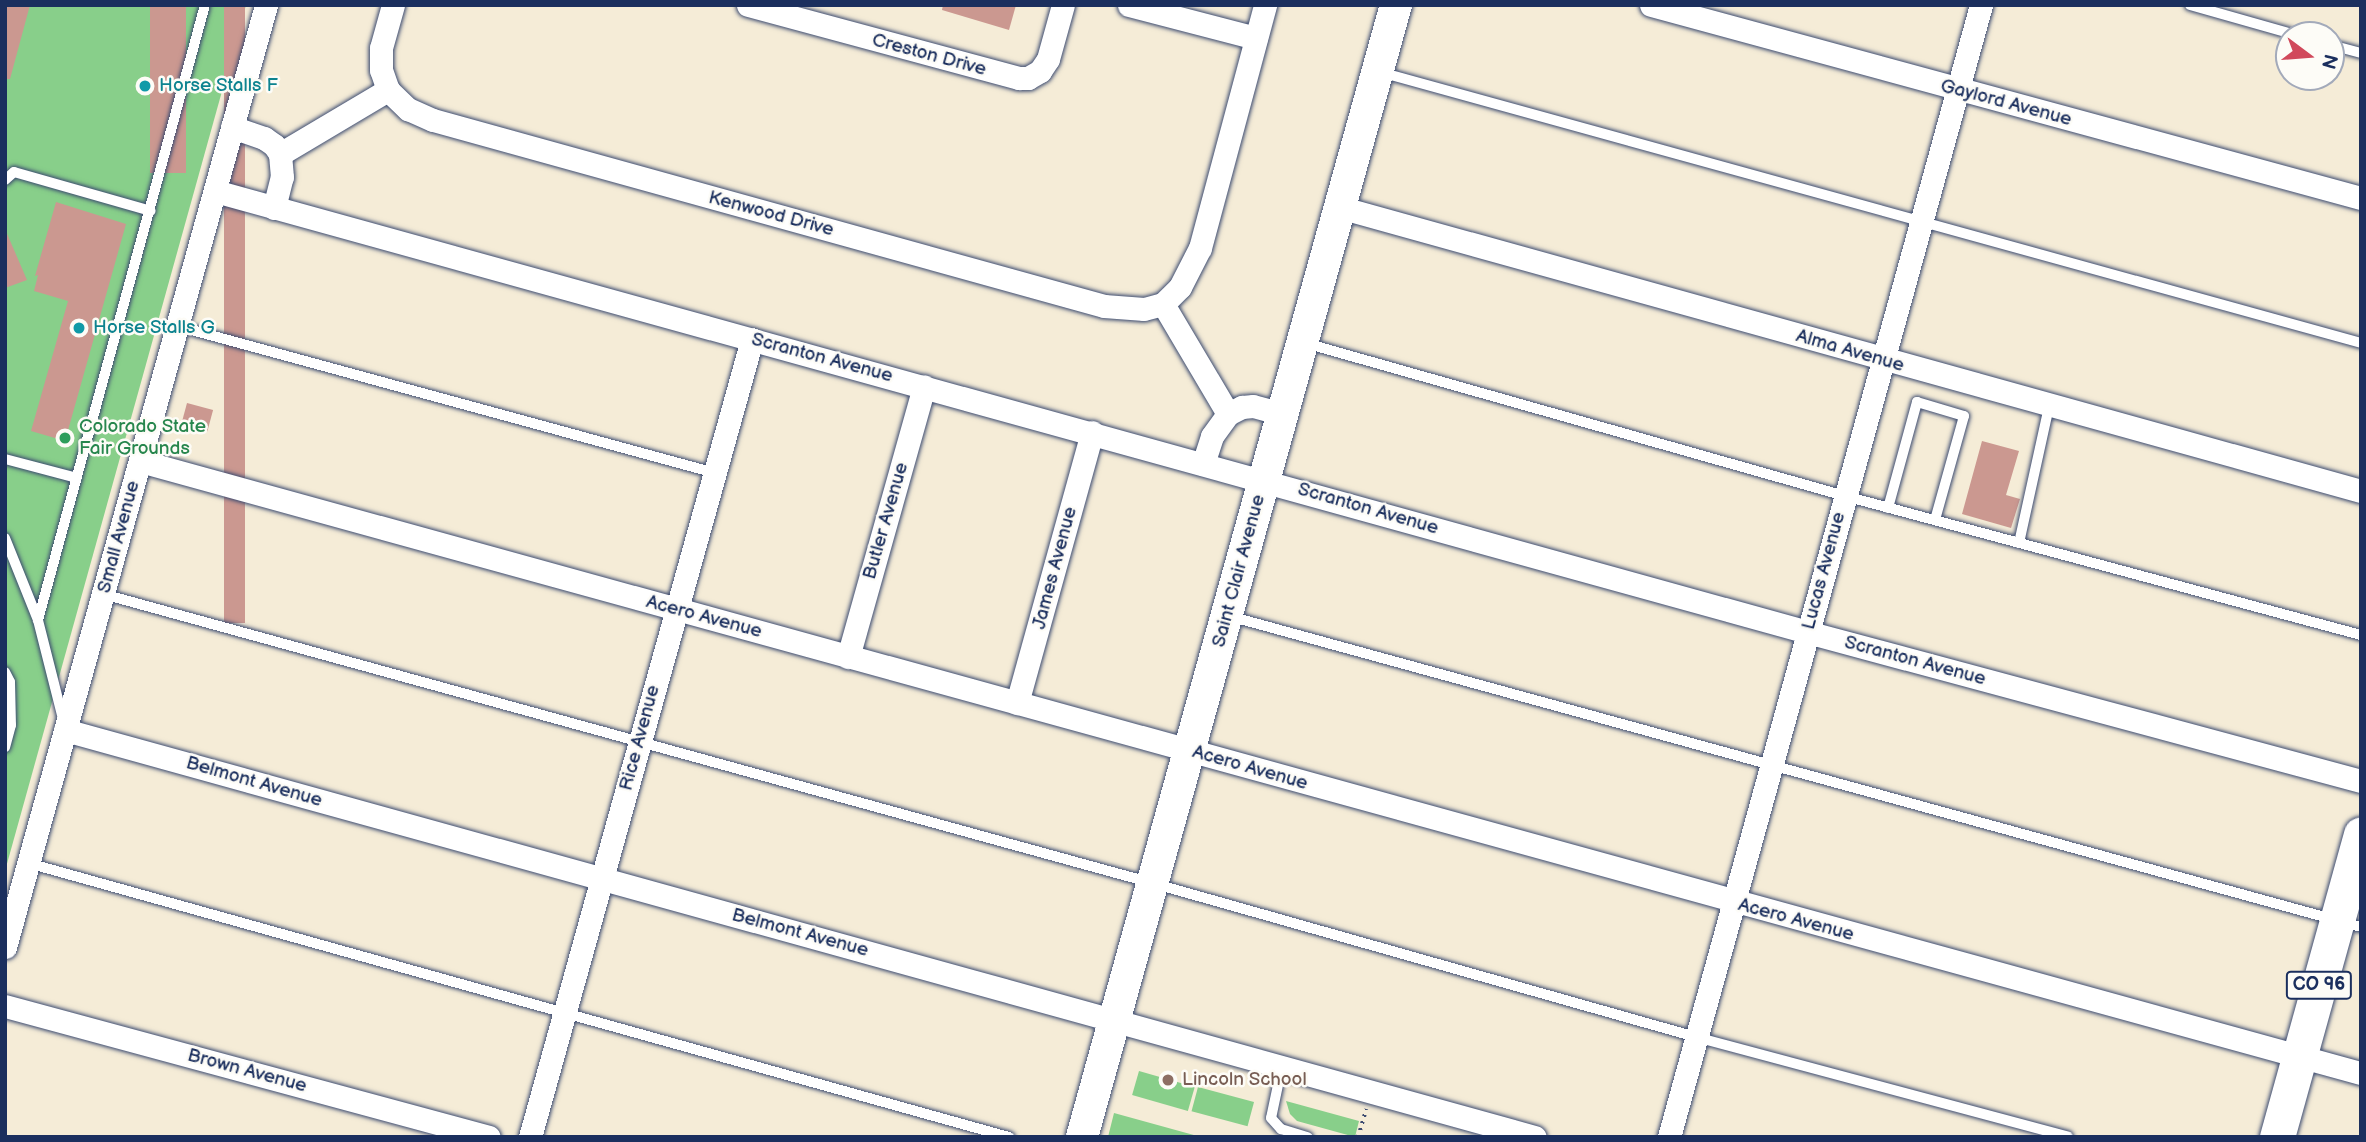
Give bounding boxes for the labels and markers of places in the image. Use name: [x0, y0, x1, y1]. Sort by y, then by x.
place label: Horse Stalls F: [159, 75, 278, 97]
marker: Horse Stalls F: [137, 78, 153, 94]
place label: Horse Stalls G: [93, 317, 215, 339]
marker: Horse Stalls G: [71, 320, 87, 336]
place label: Colorado State Fair Grounds: [79, 416, 206, 460]
marker: Colorado State Fair Grounds: [57, 430, 73, 446]
place label: Lincoln School: [1182, 1069, 1307, 1091]
marker: Lincoln School: [1160, 1072, 1176, 1088]

